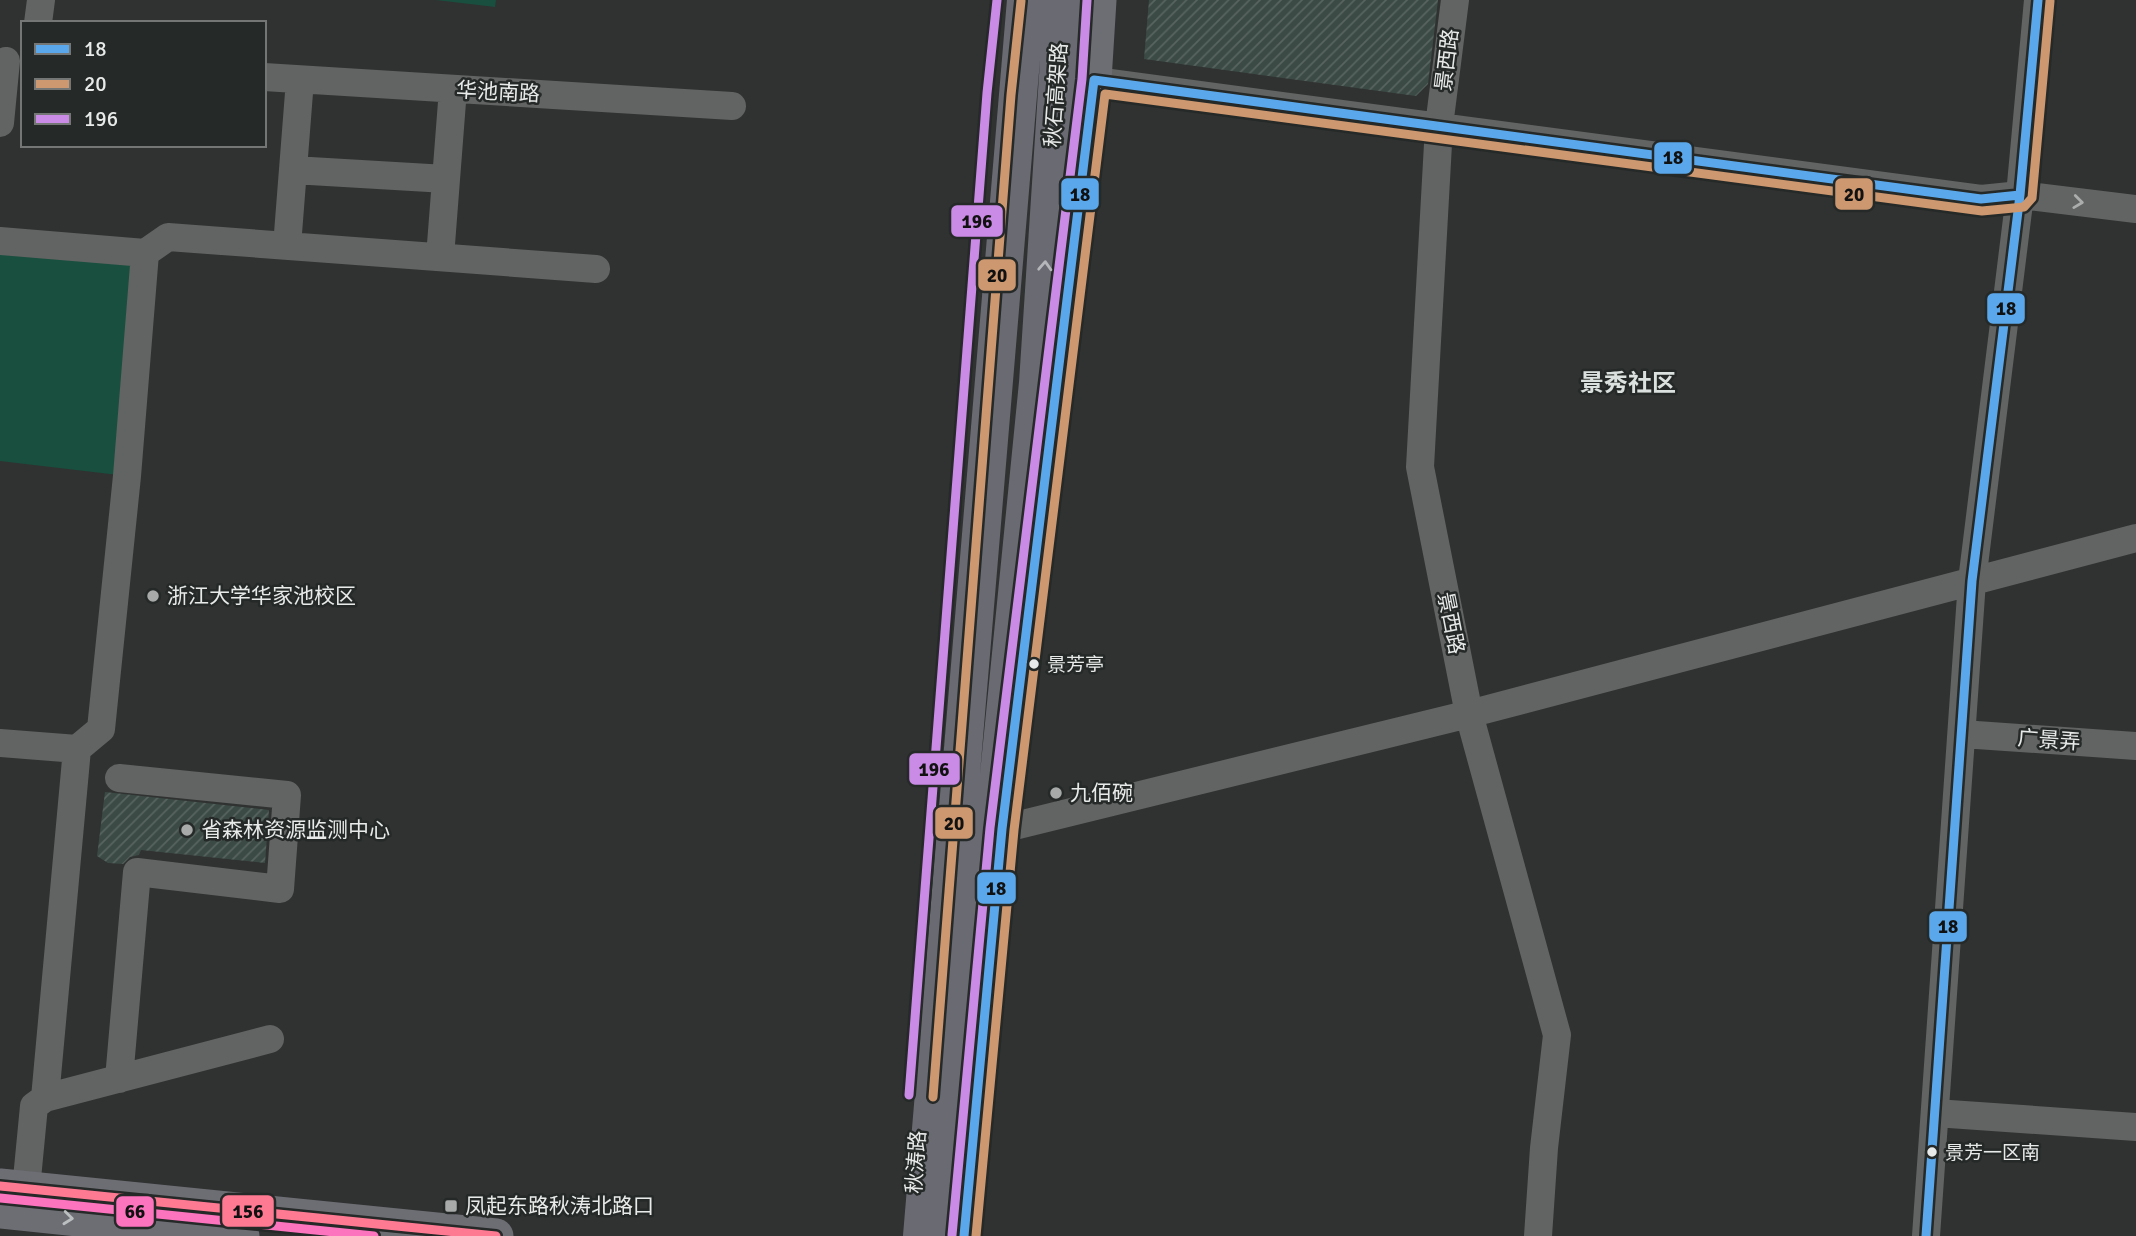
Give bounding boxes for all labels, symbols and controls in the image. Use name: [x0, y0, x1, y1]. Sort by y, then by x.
legend: [21, 21, 266, 147]
street label: 景西路: [1430, 27, 1464, 93]
text: 18: [84, 36, 107, 62]
street label: 秋石高架路: [1039, 42, 1073, 148]
text: 20: [84, 71, 107, 97]
street label: 华池南路: [455, 77, 541, 107]
text: 196: [84, 106, 118, 132]
line badge: 18: [1653, 141, 1693, 175]
text: 18: [1663, 146, 1683, 170]
line badge: 18: [1060, 177, 1100, 211]
line badge: 20: [1834, 177, 1874, 211]
text: 18: [1070, 183, 1090, 207]
text: 20: [1844, 183, 1864, 207]
one-way arrow: [2072, 195, 2084, 210]
line badge: 196: [950, 204, 1004, 238]
text: 196: [962, 210, 992, 234]
line badge: 20: [977, 258, 1017, 292]
one-way arrow: [1037, 260, 1052, 271]
text: 20: [987, 264, 1007, 288]
line badge: 18: [1986, 292, 2026, 325]
text: 18: [1996, 297, 2016, 321]
district label: 景秀社区: [1580, 368, 1676, 398]
place label: 浙江大学华家池校区: [167, 583, 356, 609]
marker: 浙江大学华家池校区: [145, 588, 161, 604]
street label: 景西路: [1432, 590, 1470, 656]
place label: 景芳亭: [1047, 653, 1104, 677]
marker: 景芳亭: [1027, 657, 1041, 671]
street label: 广景弄: [2017, 725, 2081, 755]
line badge: 196: [908, 752, 961, 786]
text: 196: [919, 758, 949, 782]
place label: 九佰碗: [1070, 780, 1133, 806]
marker: 九佰碗: [1048, 785, 1064, 801]
line badge: 20: [934, 806, 974, 840]
text: 20: [944, 812, 964, 836]
place label: 省森林资源监测中心: [201, 817, 390, 843]
marker: 省森林资源监测中心: [179, 822, 195, 838]
line badge: 18: [976, 871, 1017, 905]
text: 18: [986, 877, 1006, 901]
line badge: 18: [1928, 910, 1968, 943]
text: 18: [1938, 915, 1958, 939]
street label: 秋涛路: [901, 1130, 931, 1194]
place label: 景芳一区南: [1945, 1141, 2040, 1165]
marker: 景芳一区南: [1925, 1145, 1939, 1159]
place label: 凤起东路秋涛北路口: [465, 1193, 654, 1219]
line badge: 156: [221, 1194, 275, 1228]
line badge: 66: [115, 1195, 155, 1228]
marker: 凤起东路秋涛北路口: [443, 1198, 459, 1214]
text: 66: [125, 1200, 145, 1224]
text: 156: [233, 1200, 263, 1224]
one-way arrow: [63, 1210, 74, 1225]

